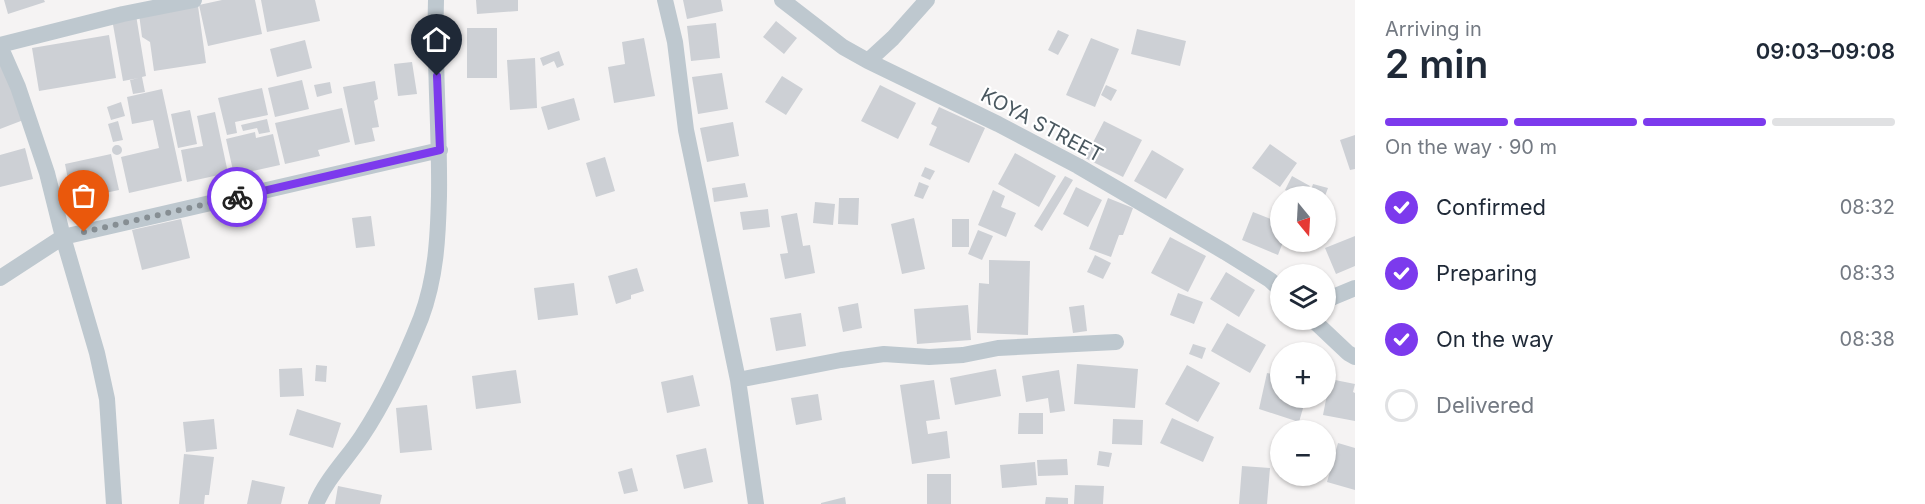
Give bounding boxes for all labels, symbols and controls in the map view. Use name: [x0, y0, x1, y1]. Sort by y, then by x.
pin: [411, 14, 462, 76]
text: Arriving in: [1385, 17, 1482, 41]
icon: home: [420, 23, 453, 56]
text: 09:03–09:08: [1756, 38, 1895, 64]
text: 2 min: [1385, 40, 1488, 87]
street label: KOYA STREET: [977, 83, 1107, 167]
text: On the way · 90 m: [1385, 135, 1557, 159]
courier: [207, 167, 267, 227]
pin: [58, 170, 109, 232]
icon: bag: [67, 179, 100, 212]
icon: bike: [221, 181, 254, 214]
north arrow: [1270, 186, 1336, 252]
map controls: [1270, 186, 1336, 486]
icon: check: [1385, 191, 1418, 224]
text: Confirmed: [1436, 194, 1546, 220]
text: 08:32: [1840, 195, 1895, 219]
icon: check: [1385, 257, 1418, 290]
text: Preparing: [1436, 260, 1537, 286]
text: 08:33: [1840, 261, 1895, 285]
button: layers: [1270, 264, 1336, 330]
icon: check: [1385, 323, 1418, 356]
text: On the way: [1436, 326, 1554, 352]
text: 08:38: [1840, 327, 1895, 351]
button: +: [1270, 342, 1336, 408]
text: Delivered: [1436, 392, 1534, 418]
button: −: [1270, 420, 1336, 486]

